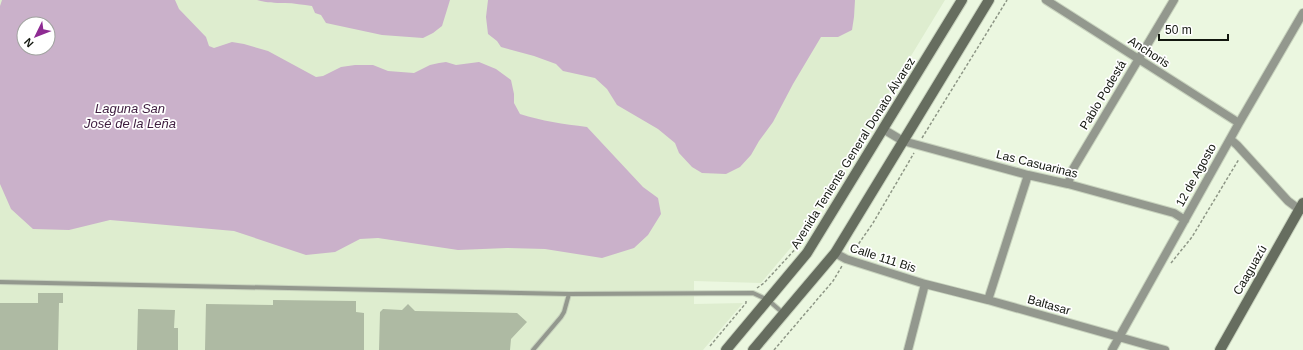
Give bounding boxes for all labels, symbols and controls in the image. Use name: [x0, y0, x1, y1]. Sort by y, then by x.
north arrow: [16, 16, 56, 56]
scale bar: [1159, 16, 1228, 42]
text: 50 m: [1165, 23, 1192, 37]
street label: Anchoris: [1126, 33, 1172, 71]
text: N: [22, 36, 36, 50]
street label: Avenida Teniente General Donato Álvarez: [787, 54, 918, 251]
street label: Pablo Podestá: [1077, 58, 1129, 132]
water label: Laguna San José de la Leña: [83, 101, 176, 131]
street label: 12 de Agosto: [1173, 141, 1219, 209]
street label: Las Casuarinas: [995, 147, 1079, 181]
street label: Calle 111 Bis: [848, 241, 918, 275]
street label: Caaguazú: [1230, 243, 1270, 297]
street label: Baltasar: [1026, 292, 1072, 318]

